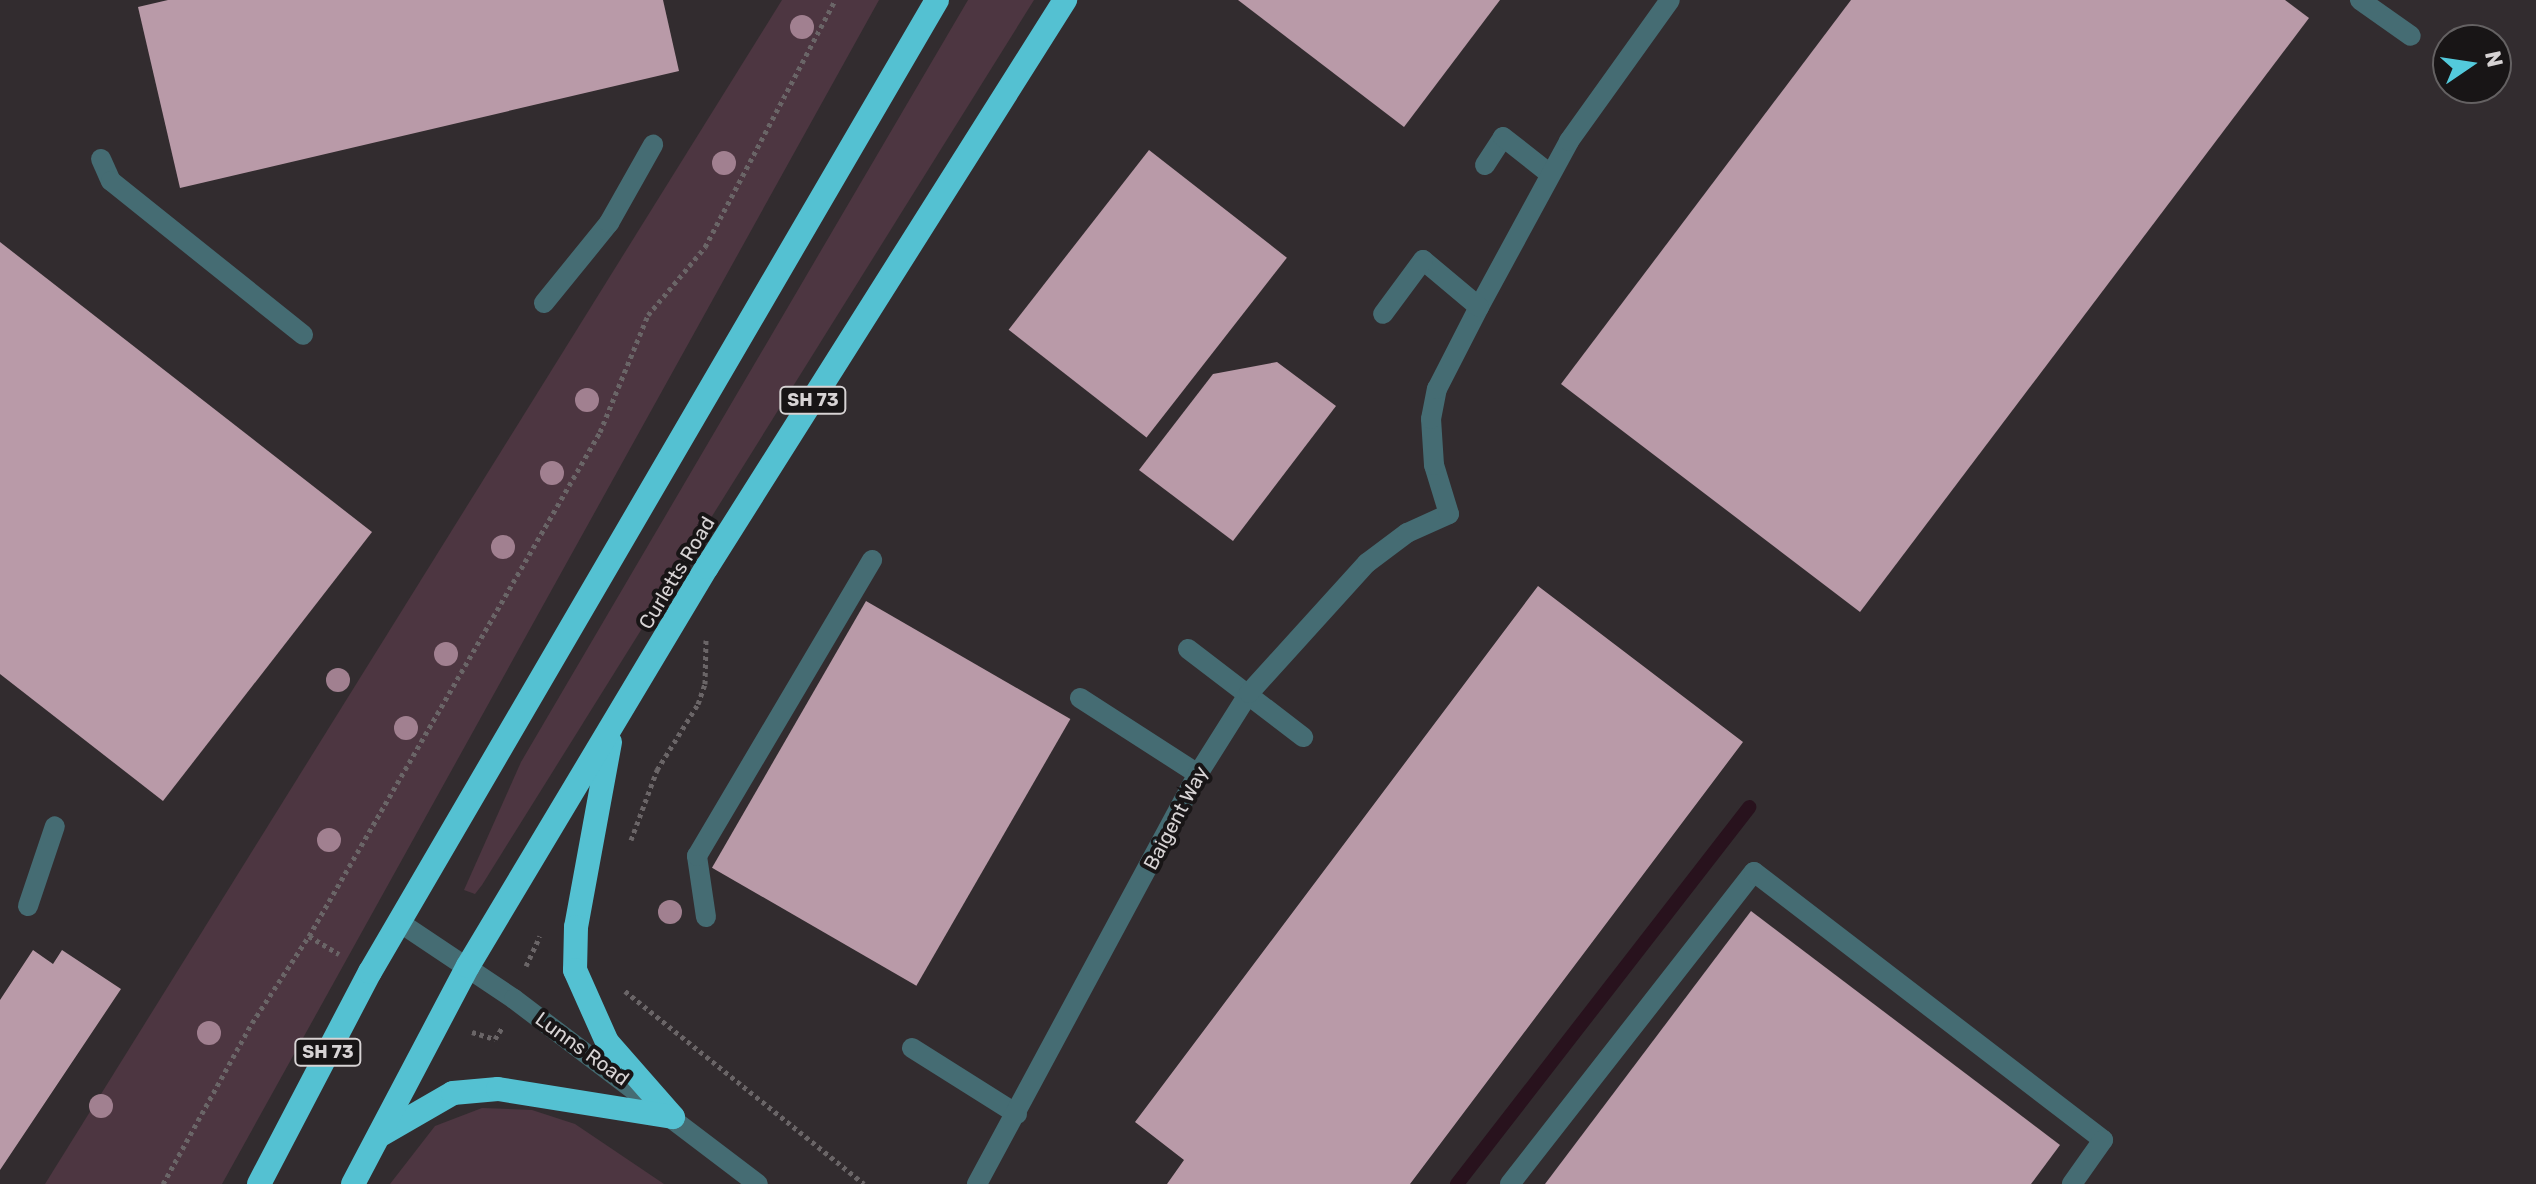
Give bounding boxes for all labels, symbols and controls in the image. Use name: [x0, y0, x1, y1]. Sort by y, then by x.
north arrow: [2432, 24, 2512, 104]
text: N: [2479, 48, 2509, 70]
road number: SH 73: [779, 386, 847, 414]
street label: Curletts Road: [634, 512, 720, 634]
street label: Baigent Way: [1139, 762, 1213, 874]
street label: Lunns Road: [531, 1007, 633, 1091]
road number: SH 73: [294, 1038, 362, 1066]

